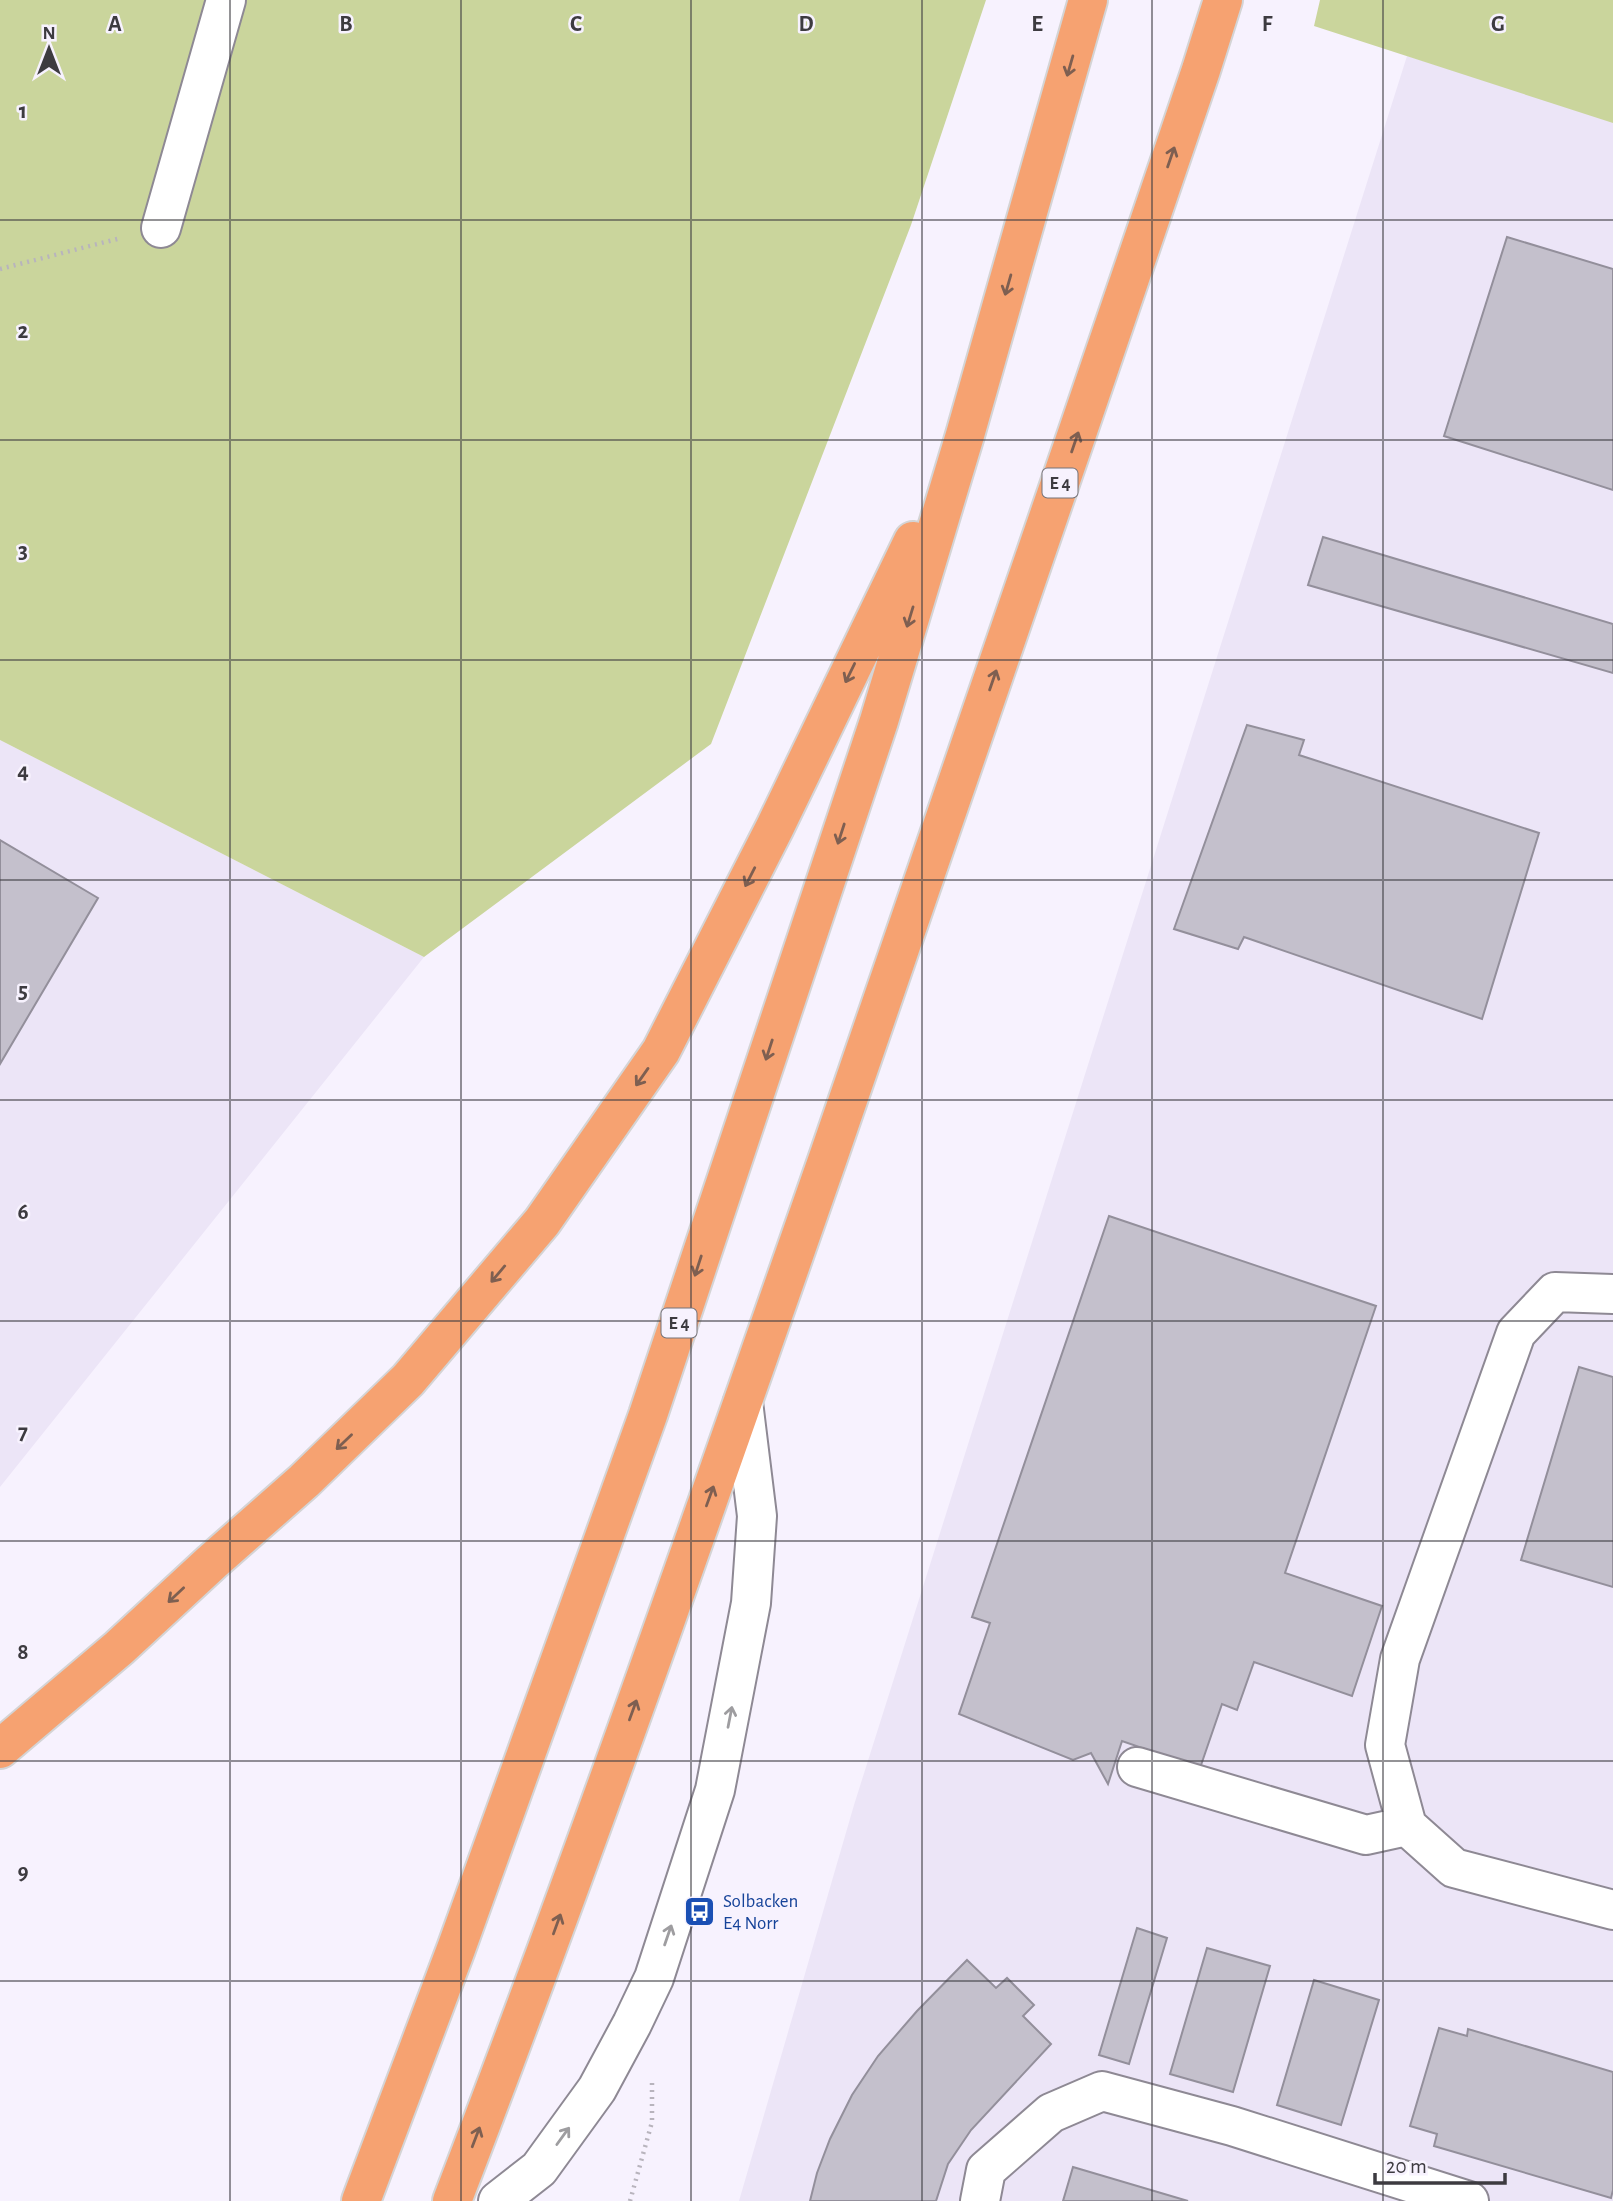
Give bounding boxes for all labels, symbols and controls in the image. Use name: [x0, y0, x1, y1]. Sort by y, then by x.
text: A: [108, 13, 122, 36]
text: B: [339, 13, 353, 36]
text: C: [570, 13, 582, 36]
text: D: [798, 13, 814, 36]
text: E: [1031, 13, 1043, 36]
text: F: [1262, 13, 1273, 36]
text: G: [1491, 13, 1505, 36]
north arrow: [14, 14, 84, 84]
text: N: [42, 24, 56, 43]
one-way arrow: [1063, 55, 1076, 77]
text: 1: [19, 100, 27, 123]
one-way arrow: [1166, 147, 1178, 169]
one-way arrow: [1000, 273, 1013, 295]
text: 2: [18, 320, 29, 343]
one-way arrow: [1069, 431, 1082, 453]
road number: E 4: [1042, 468, 1078, 498]
text: 3: [18, 540, 28, 563]
one-way arrow: [902, 606, 915, 628]
one-way arrow: [842, 662, 856, 683]
one-way arrow: [988, 670, 1000, 692]
text: 4: [17, 760, 29, 783]
one-way arrow: [834, 823, 846, 845]
one-way arrow: [742, 866, 756, 887]
text: 5: [18, 980, 28, 1003]
one-way arrow: [762, 1039, 775, 1061]
one-way arrow: [635, 1067, 649, 1086]
text: 6: [17, 1201, 29, 1224]
one-way arrow: [690, 1255, 703, 1277]
one-way arrow: [490, 1265, 506, 1283]
road number: E 4: [662, 1308, 696, 1338]
text: 7: [18, 1421, 28, 1444]
one-way arrow: [336, 1433, 353, 1450]
one-way arrow: [704, 1485, 717, 1507]
one-way arrow: [167, 1587, 185, 1603]
text: 8: [17, 1641, 29, 1664]
one-way arrow: [628, 1700, 641, 1722]
one-way arrow: [723, 1706, 737, 1729]
text: 9: [17, 1861, 29, 1884]
place label: Solbacken E4 Norr: [723, 1892, 798, 1933]
bus stop icon: Solbacken E4 Norr: [683, 1894, 717, 1928]
one-way arrow: [551, 1914, 564, 1936]
one-way arrow: [663, 1925, 675, 1947]
one-way arrow: [471, 2127, 484, 2149]
one-way arrow: [556, 2127, 570, 2146]
scale bar: [1375, 2142, 1504, 2186]
text: 20 m: [1386, 2156, 1427, 2177]

